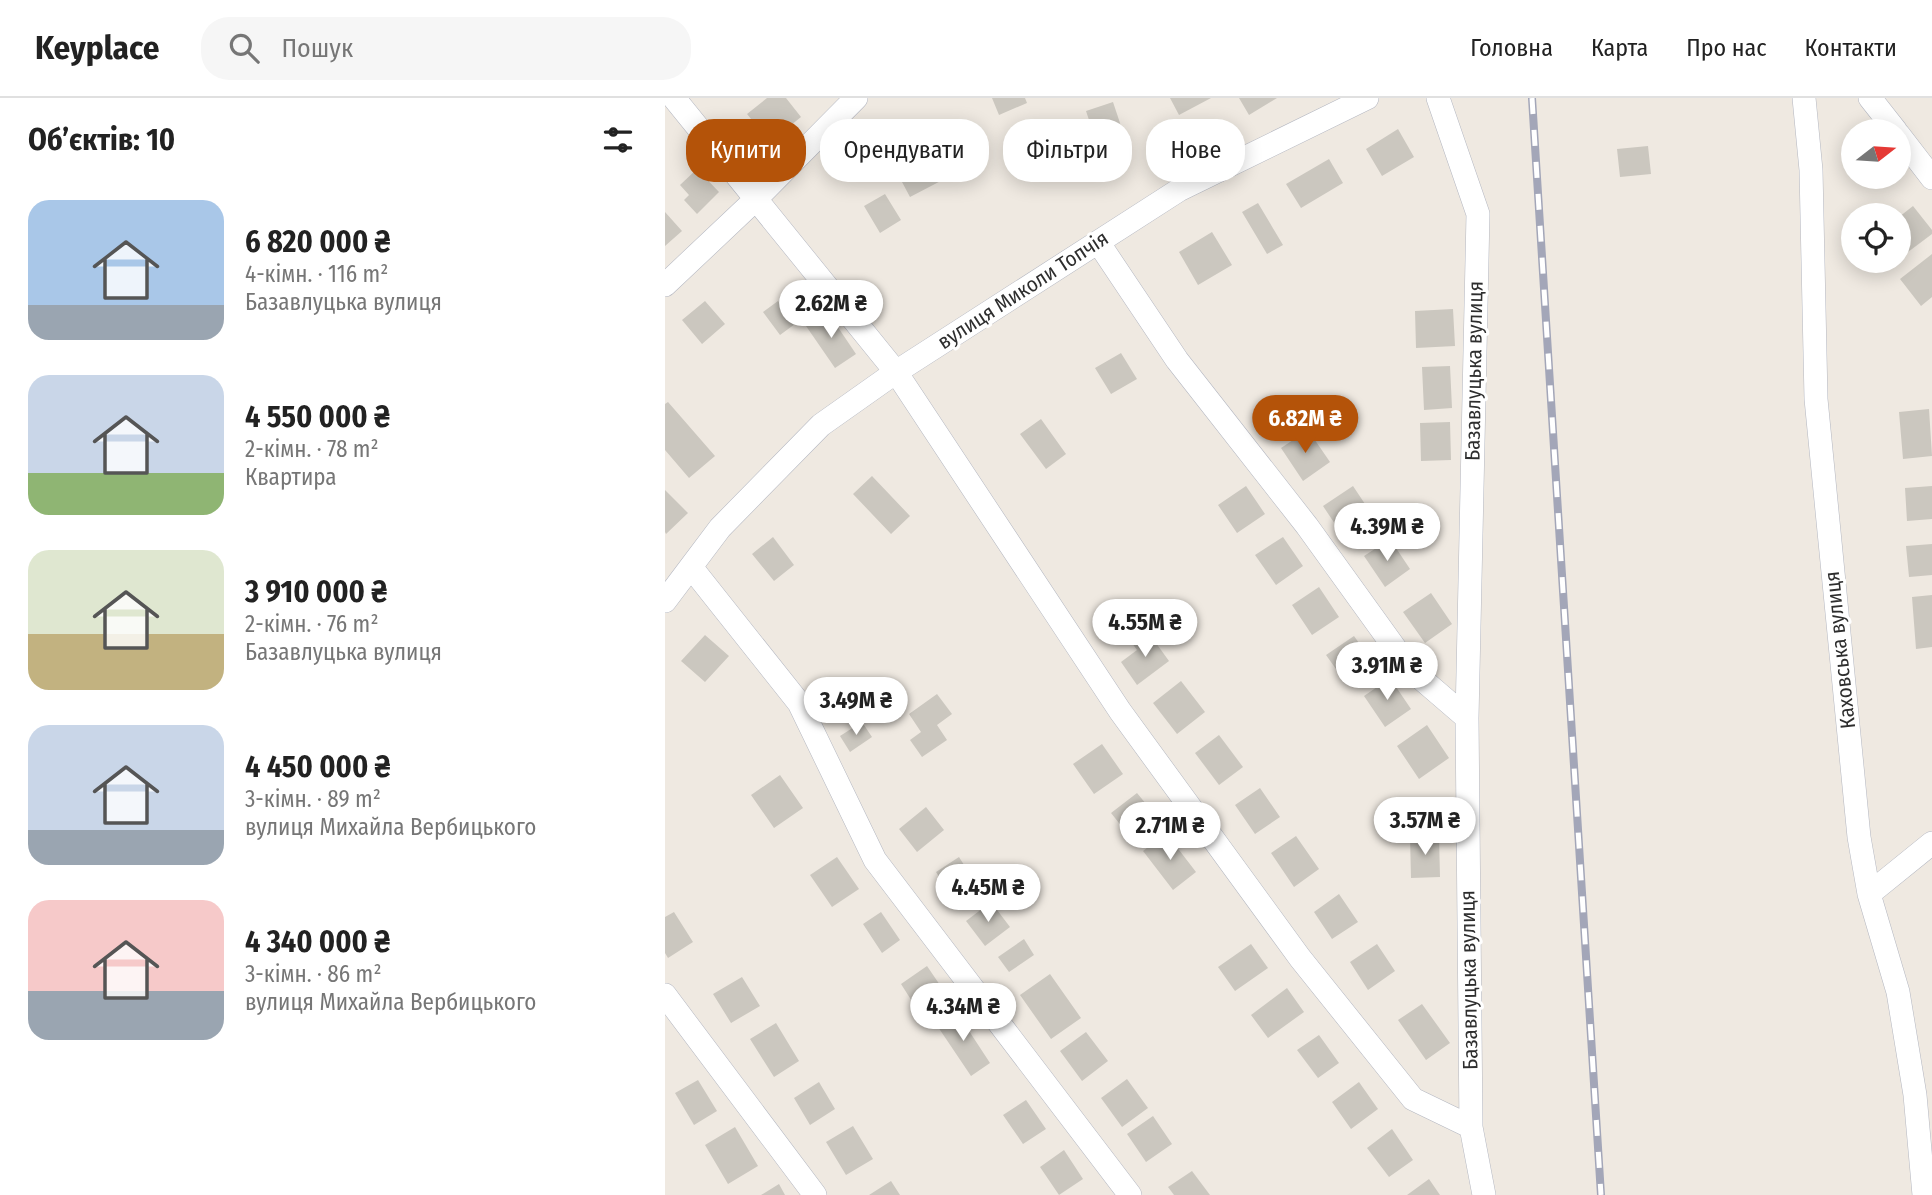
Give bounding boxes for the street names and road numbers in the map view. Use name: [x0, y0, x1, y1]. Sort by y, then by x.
street label: вулиця Миколи Топчія: [933, 225, 1113, 355]
street label: Базавлуцька вулиця: [1459, 281, 1489, 461]
street label: Каховська вулиця: [1819, 570, 1861, 730]
street label: Базавлуцька вулиця: [1454, 890, 1484, 1070]

